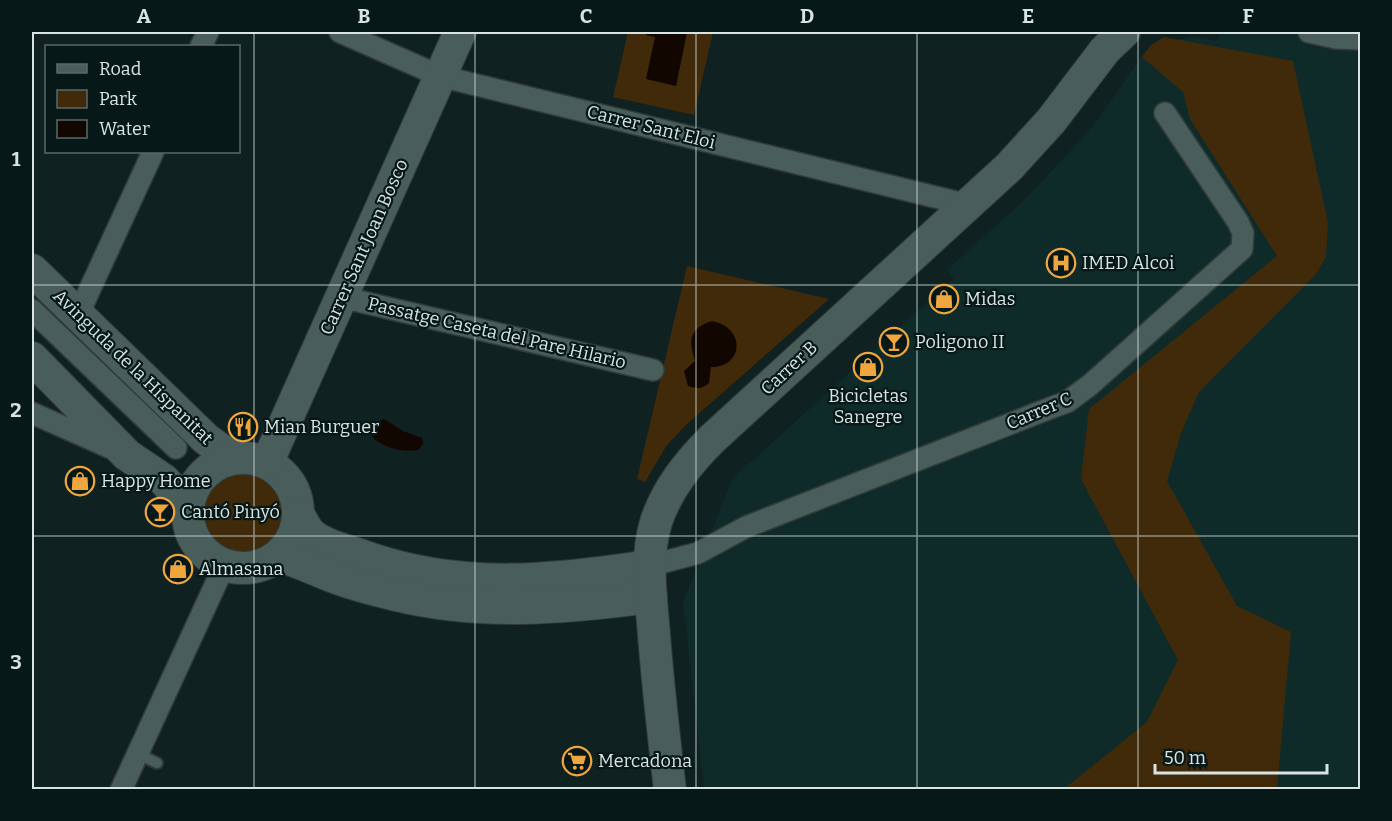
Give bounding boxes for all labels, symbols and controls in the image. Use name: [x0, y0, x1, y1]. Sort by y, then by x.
text: A: [137, 4, 152, 28]
text: B: [358, 4, 371, 28]
text: C: [580, 4, 592, 28]
text: D: [800, 4, 814, 28]
text: E: [1022, 4, 1034, 28]
text: F: [1242, 4, 1254, 28]
legend: [45, 45, 240, 153]
text: Road: [99, 58, 142, 80]
text: Park: [99, 88, 138, 110]
street label: Carrer Sant Eloi: [585, 100, 717, 154]
text: Water: [99, 118, 150, 140]
text: 1: [12, 147, 21, 171]
street label: Carrer Sant Joan Bosco: [315, 156, 413, 338]
hospital icon: IMED Alcoi: [1045, 247, 1077, 279]
place label: IMED Alcoi: [1082, 252, 1174, 274]
shop icon: Midas: [928, 283, 960, 315]
street label: Avinguda de la Hispanitat: [48, 285, 218, 450]
place label: Midas: [965, 288, 1015, 310]
street label: Passatge Caseta del Pare Hilario: [366, 293, 628, 373]
bar icon: Poligono II: [878, 326, 910, 358]
place label: Poligono II: [915, 331, 1005, 353]
street label: Carrer B: [756, 336, 822, 400]
shop icon: Bicicletas Sanegre: [852, 351, 884, 383]
place label: Bicicletas Sanegre: [828, 385, 908, 428]
street label: Carrer C: [1003, 387, 1075, 435]
text: 2: [10, 398, 22, 422]
restaurant icon: Mian Burguer: [227, 411, 259, 443]
place label: Mian Burguer: [264, 416, 379, 438]
shop icon: Happy Home: [64, 465, 96, 497]
place label: Happy Home: [101, 470, 211, 492]
bar icon: Cantó Pinyó: [144, 496, 176, 528]
place label: Cantó Pinyó: [181, 501, 280, 523]
shop icon: Almasana: [162, 553, 194, 585]
place label: Almasana: [199, 558, 284, 580]
text: 3: [10, 650, 22, 674]
scale bar: [1155, 737, 1328, 775]
supermarket icon: Mercadona: [561, 745, 593, 777]
text: 50 m: [1164, 747, 1206, 769]
place label: Mercadona: [598, 750, 692, 772]

